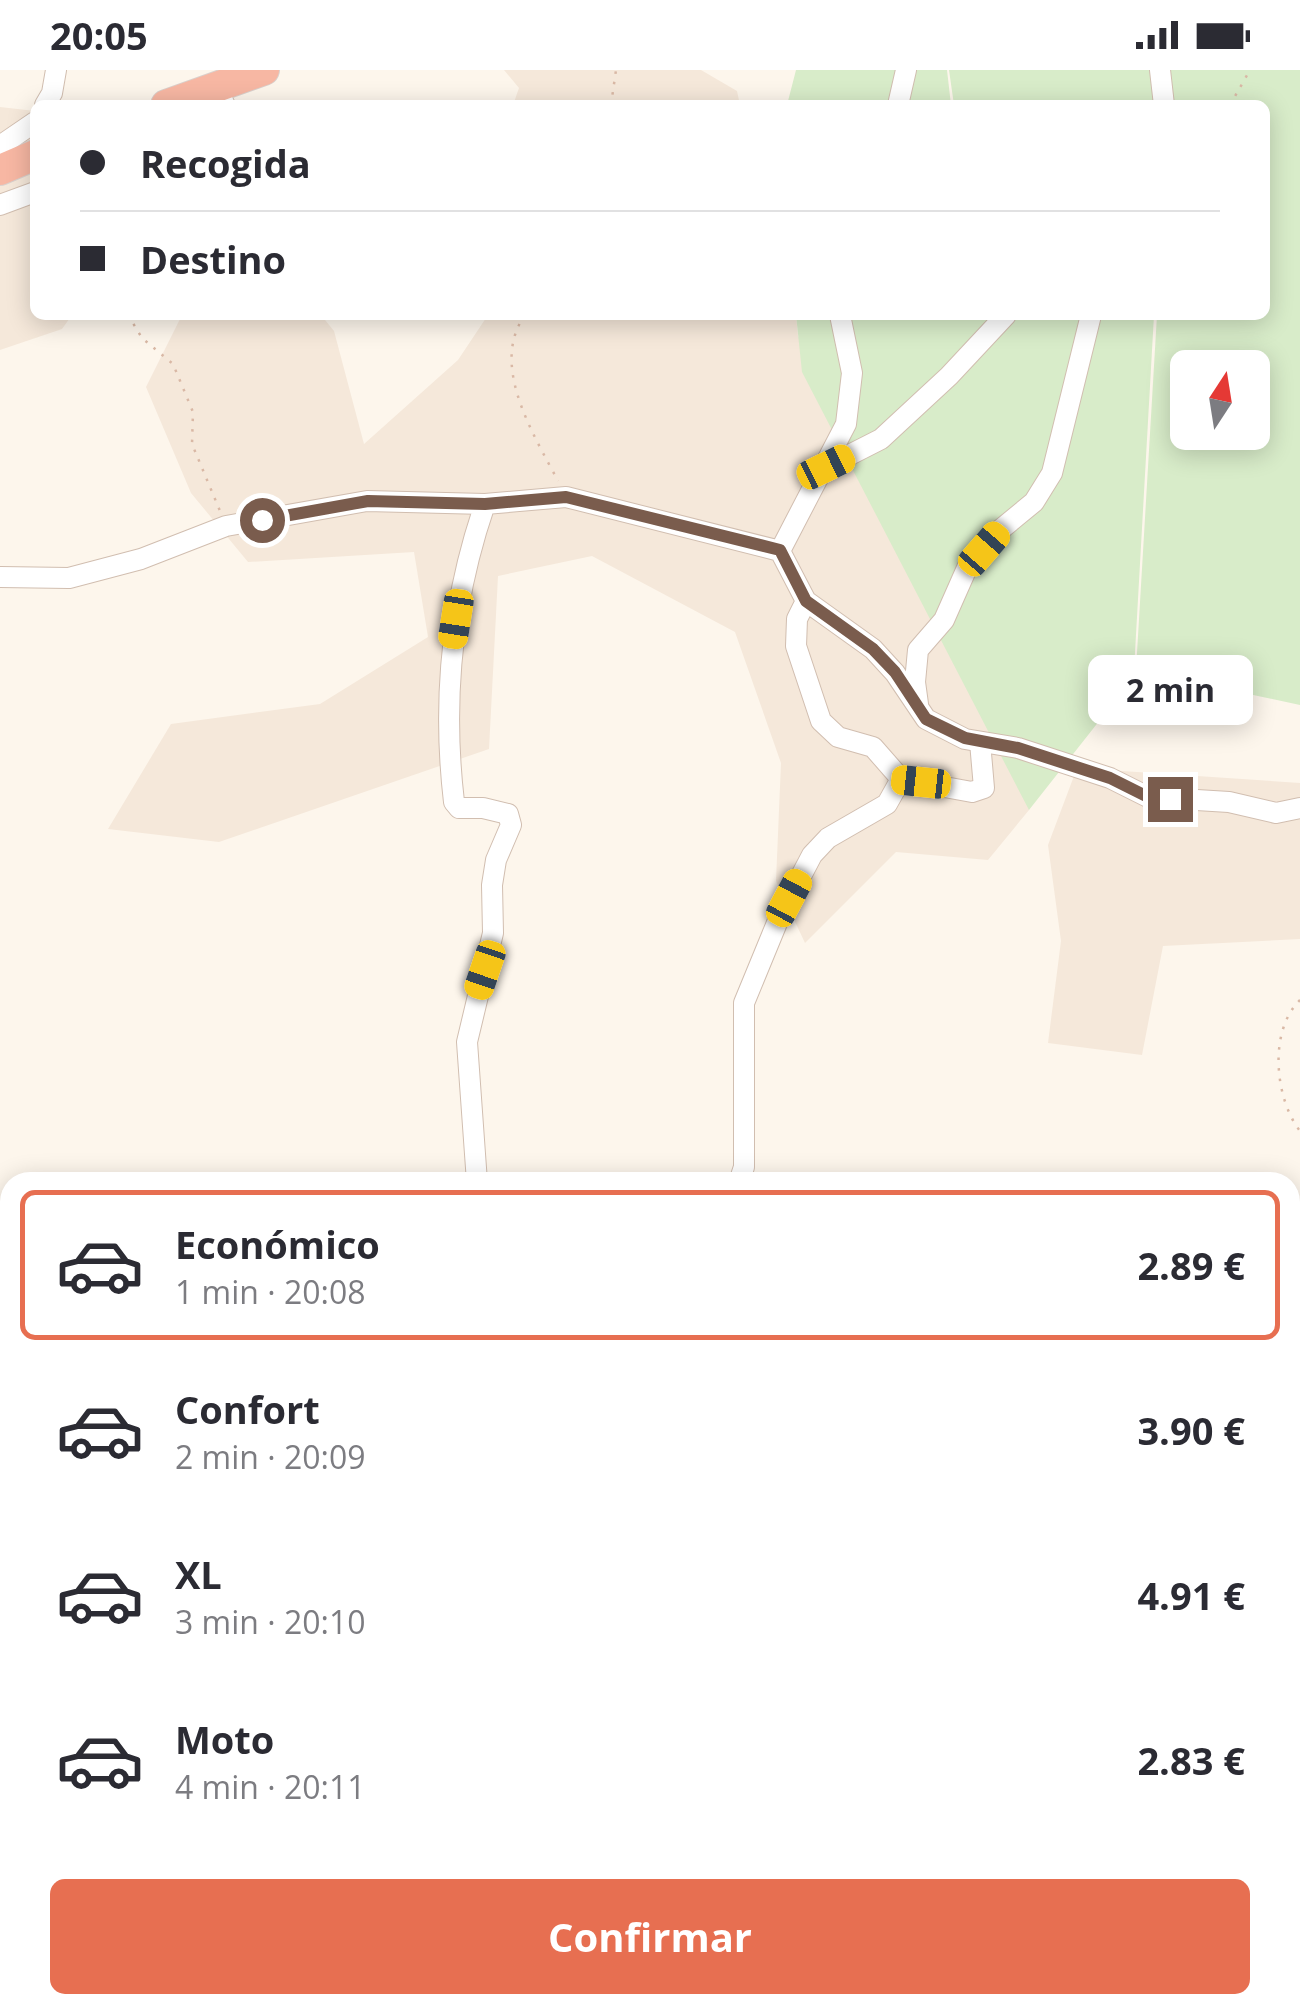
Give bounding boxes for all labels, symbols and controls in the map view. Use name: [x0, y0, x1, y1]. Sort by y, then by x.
text: 20:05: [50, 9, 148, 61]
text: Recogida: [140, 137, 311, 189]
text: Destino: [140, 233, 286, 285]
north arrow: [1170, 350, 1270, 450]
map controls: [1170, 350, 1270, 450]
car: [792, 440, 860, 494]
route start: [240, 498, 285, 543]
car: [953, 517, 1015, 581]
car: [436, 587, 476, 651]
callout: 2 min: [1088, 654, 1252, 724]
text: 2 min: [1126, 668, 1215, 711]
car: [890, 764, 952, 800]
route end: [1148, 777, 1193, 822]
car: [762, 864, 816, 932]
car: [461, 937, 509, 1003]
text: Económico: [175, 1218, 380, 1270]
icon: car: [55, 1220, 145, 1310]
text: 2.89 €: [1137, 1239, 1245, 1291]
text: 1 min · 20:08: [175, 1270, 366, 1313]
text: Confort: [175, 1383, 320, 1435]
icon: car: [55, 1385, 145, 1475]
text: 3.90 €: [1137, 1404, 1245, 1456]
text: 2 min · 20:09: [175, 1435, 366, 1478]
text: XL: [175, 1548, 222, 1600]
icon: car: [55, 1550, 145, 1640]
text: 4.91 €: [1137, 1569, 1245, 1621]
text: 3 min · 20:10: [175, 1600, 366, 1643]
text: Moto: [175, 1713, 274, 1765]
icon: car: [55, 1715, 145, 1805]
text: 2.83 €: [1137, 1734, 1245, 1786]
text: 4 min · 20:11: [175, 1765, 366, 1808]
button: Confirmar: [50, 1879, 1250, 1994]

